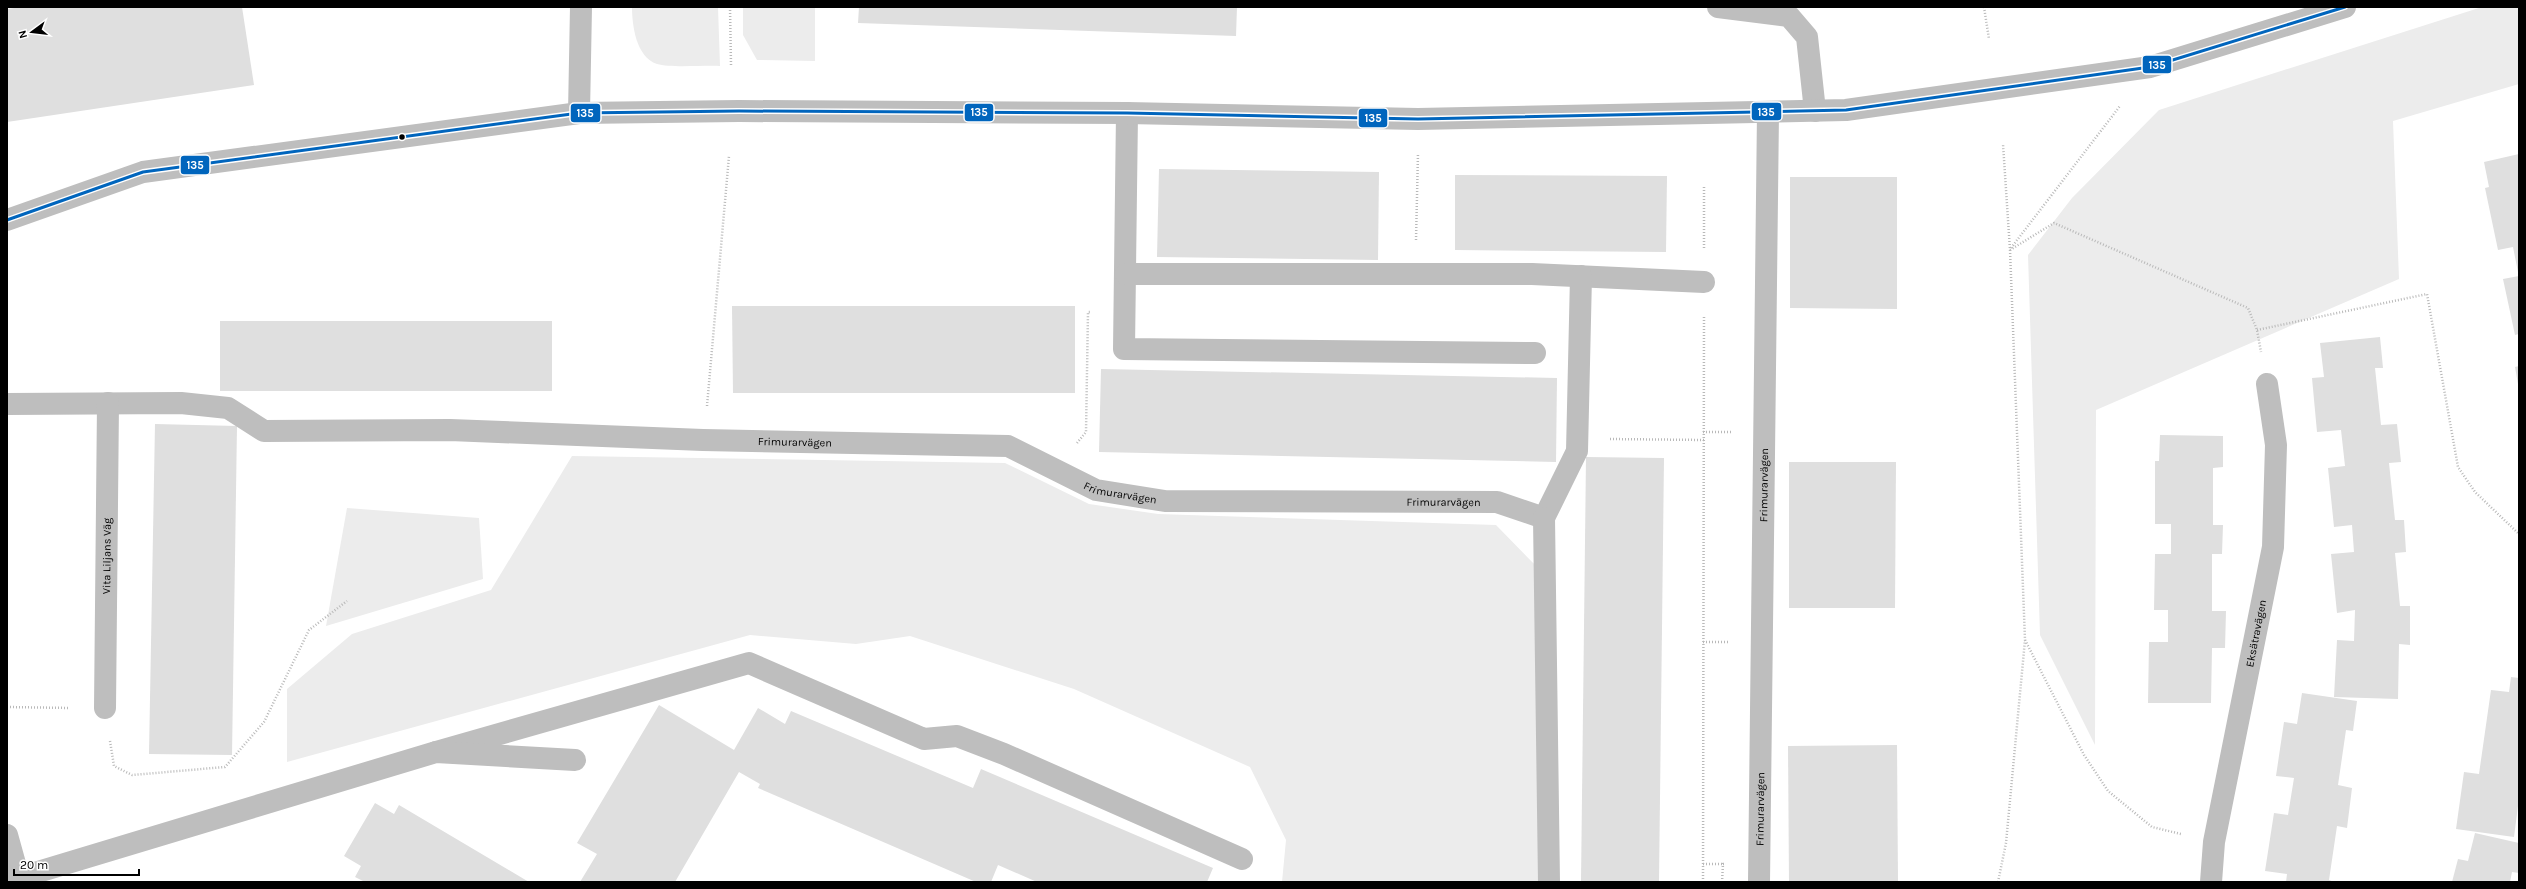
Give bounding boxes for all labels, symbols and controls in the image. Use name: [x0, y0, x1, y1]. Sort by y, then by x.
north arrow: [12, 12, 52, 52]
text: N: [16, 29, 30, 40]
line badge: 135: [2142, 55, 2172, 74]
text: 135: [2148, 59, 2166, 72]
line badge: 135: [1751, 102, 1782, 121]
line badge: 135: [570, 103, 601, 123]
line badge: 135: [964, 103, 994, 122]
text: 135: [970, 106, 988, 119]
text: 135: [1757, 106, 1775, 119]
text: 135: [576, 107, 594, 120]
line badge: 135: [1358, 108, 1388, 128]
text: 135: [1364, 112, 1382, 125]
unlabelled marker: [397, 132, 407, 142]
line badge: 135: [180, 155, 210, 175]
text: 135: [186, 159, 204, 172]
street label: Frimurarvägen: [758, 435, 832, 450]
street label: Frimurarvägen: [1757, 448, 1771, 522]
street label: Frimurarvägen: [1082, 479, 1158, 507]
street label: Frimurarvägen: [1406, 496, 1481, 509]
street label: Vita Liljans Väg: [100, 517, 114, 594]
street label: Eksätravägen: [2243, 598, 2269, 668]
street label: Frimurarvägen: [1753, 772, 1767, 846]
scale bar: [14, 851, 139, 877]
text: 20 m: [20, 858, 48, 872]

